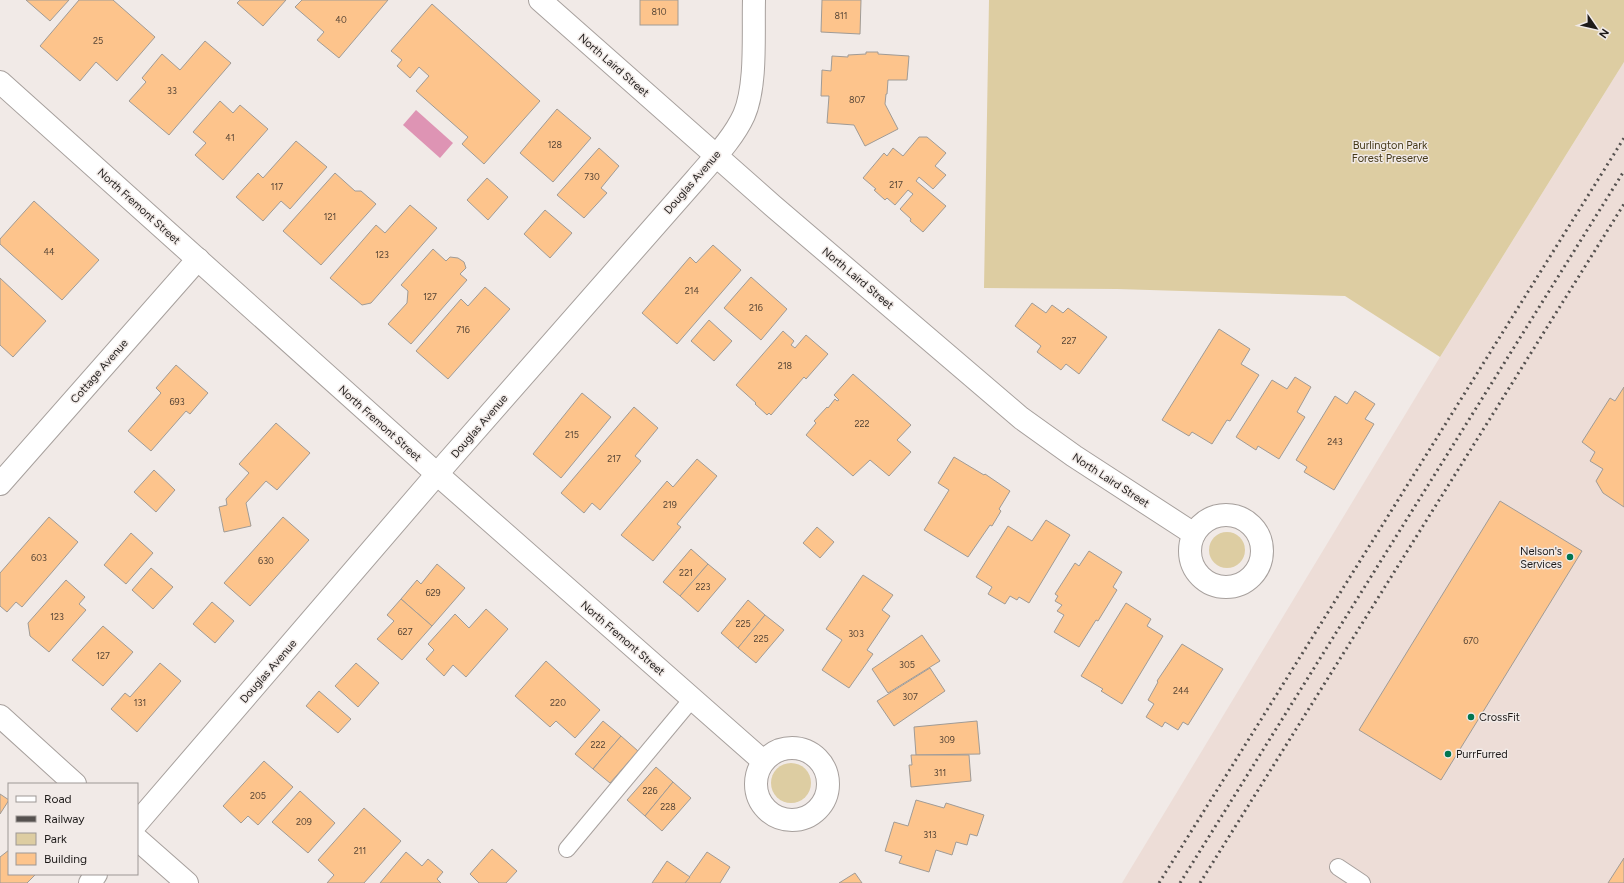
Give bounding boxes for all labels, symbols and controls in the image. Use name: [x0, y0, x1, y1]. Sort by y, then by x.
house number: 810: [651, 6, 667, 17]
north arrow: [1576, 8, 1616, 48]
house number: 811: [835, 10, 847, 21]
house number: 40: [335, 14, 347, 25]
text: N: [1596, 26, 1612, 40]
street label: North Laird Street: [576, 31, 652, 100]
house number: 25: [93, 35, 103, 46]
house number: 33: [167, 85, 177, 96]
house number: 807: [849, 94, 865, 105]
house number: 41: [225, 132, 235, 143]
house number: 128: [548, 139, 563, 150]
park label: Burlington Park Forest Preserve: [1352, 139, 1428, 165]
street label: Douglas Avenue: [661, 148, 723, 217]
street label: North Fremont Street: [95, 166, 183, 247]
house number: 730: [584, 171, 600, 182]
house number: 217: [889, 179, 903, 190]
house number: 117: [271, 181, 283, 192]
house number: 121: [324, 211, 336, 222]
street label: North Laird Street: [819, 245, 896, 312]
house number: 44: [43, 246, 55, 257]
house number: 123: [375, 249, 389, 260]
house number: 214: [685, 285, 700, 296]
house number: 127: [423, 291, 437, 302]
house number: 216: [749, 302, 763, 313]
house number: 716: [456, 324, 470, 335]
house number: 227: [1062, 335, 1077, 346]
street label: Cottage Avenue: [68, 337, 131, 406]
house number: 218: [778, 360, 793, 371]
street label: North Fremont Street: [336, 383, 424, 464]
street label: Douglas Avenue: [448, 392, 510, 461]
house number: 693: [169, 396, 185, 407]
house number: 222: [854, 418, 870, 429]
house number: 215: [565, 429, 579, 440]
house number: 243: [1327, 436, 1343, 447]
street label: North Laird Street: [1070, 451, 1152, 510]
house number: 217: [607, 453, 621, 464]
house number: 219: [663, 499, 677, 510]
place label: Nelson's Services: [1520, 545, 1562, 571]
house number: 603: [31, 552, 47, 563]
marker: Nelson's Services: [1565, 552, 1575, 562]
house number: 630: [258, 555, 274, 566]
house number: 221: [679, 567, 693, 578]
house number: 223: [696, 581, 711, 592]
house number: 629: [425, 587, 441, 598]
street label: North Fremont Street: [578, 598, 667, 678]
house number: 123: [50, 611, 64, 622]
house number: 225: [735, 618, 751, 629]
house number: 627: [398, 626, 413, 637]
house number: 303: [848, 628, 864, 639]
house number: 225: [753, 633, 769, 644]
house number: 670: [1463, 635, 1479, 646]
street label: Douglas Avenue: [237, 637, 299, 706]
house number: 127: [96, 650, 110, 661]
house number: 305: [899, 659, 915, 670]
house number: 244: [1173, 685, 1190, 696]
house number: 307: [902, 691, 918, 702]
house number: 131: [134, 697, 146, 708]
house number: 220: [550, 697, 566, 708]
place label: CrossFit: [1479, 711, 1520, 724]
marker: CrossFit: [1466, 712, 1476, 722]
house number: 309: [939, 734, 955, 745]
house number: 222: [590, 739, 606, 750]
place label: PurrFurred: [1456, 748, 1508, 761]
marker: PurrFurred: [1443, 749, 1453, 759]
house number: 311: [934, 767, 946, 778]
legend: [8, 783, 138, 875]
house number: 226: [642, 785, 658, 796]
house number: 205: [250, 790, 266, 801]
text: Road: [44, 792, 72, 806]
house number: 228: [660, 801, 676, 812]
text: Railway: [44, 812, 85, 826]
house number: 209: [296, 816, 312, 827]
house number: 313: [923, 829, 937, 840]
text: Park: [44, 832, 67, 846]
house number: 211: [354, 845, 366, 856]
text: Building: [44, 852, 87, 866]

